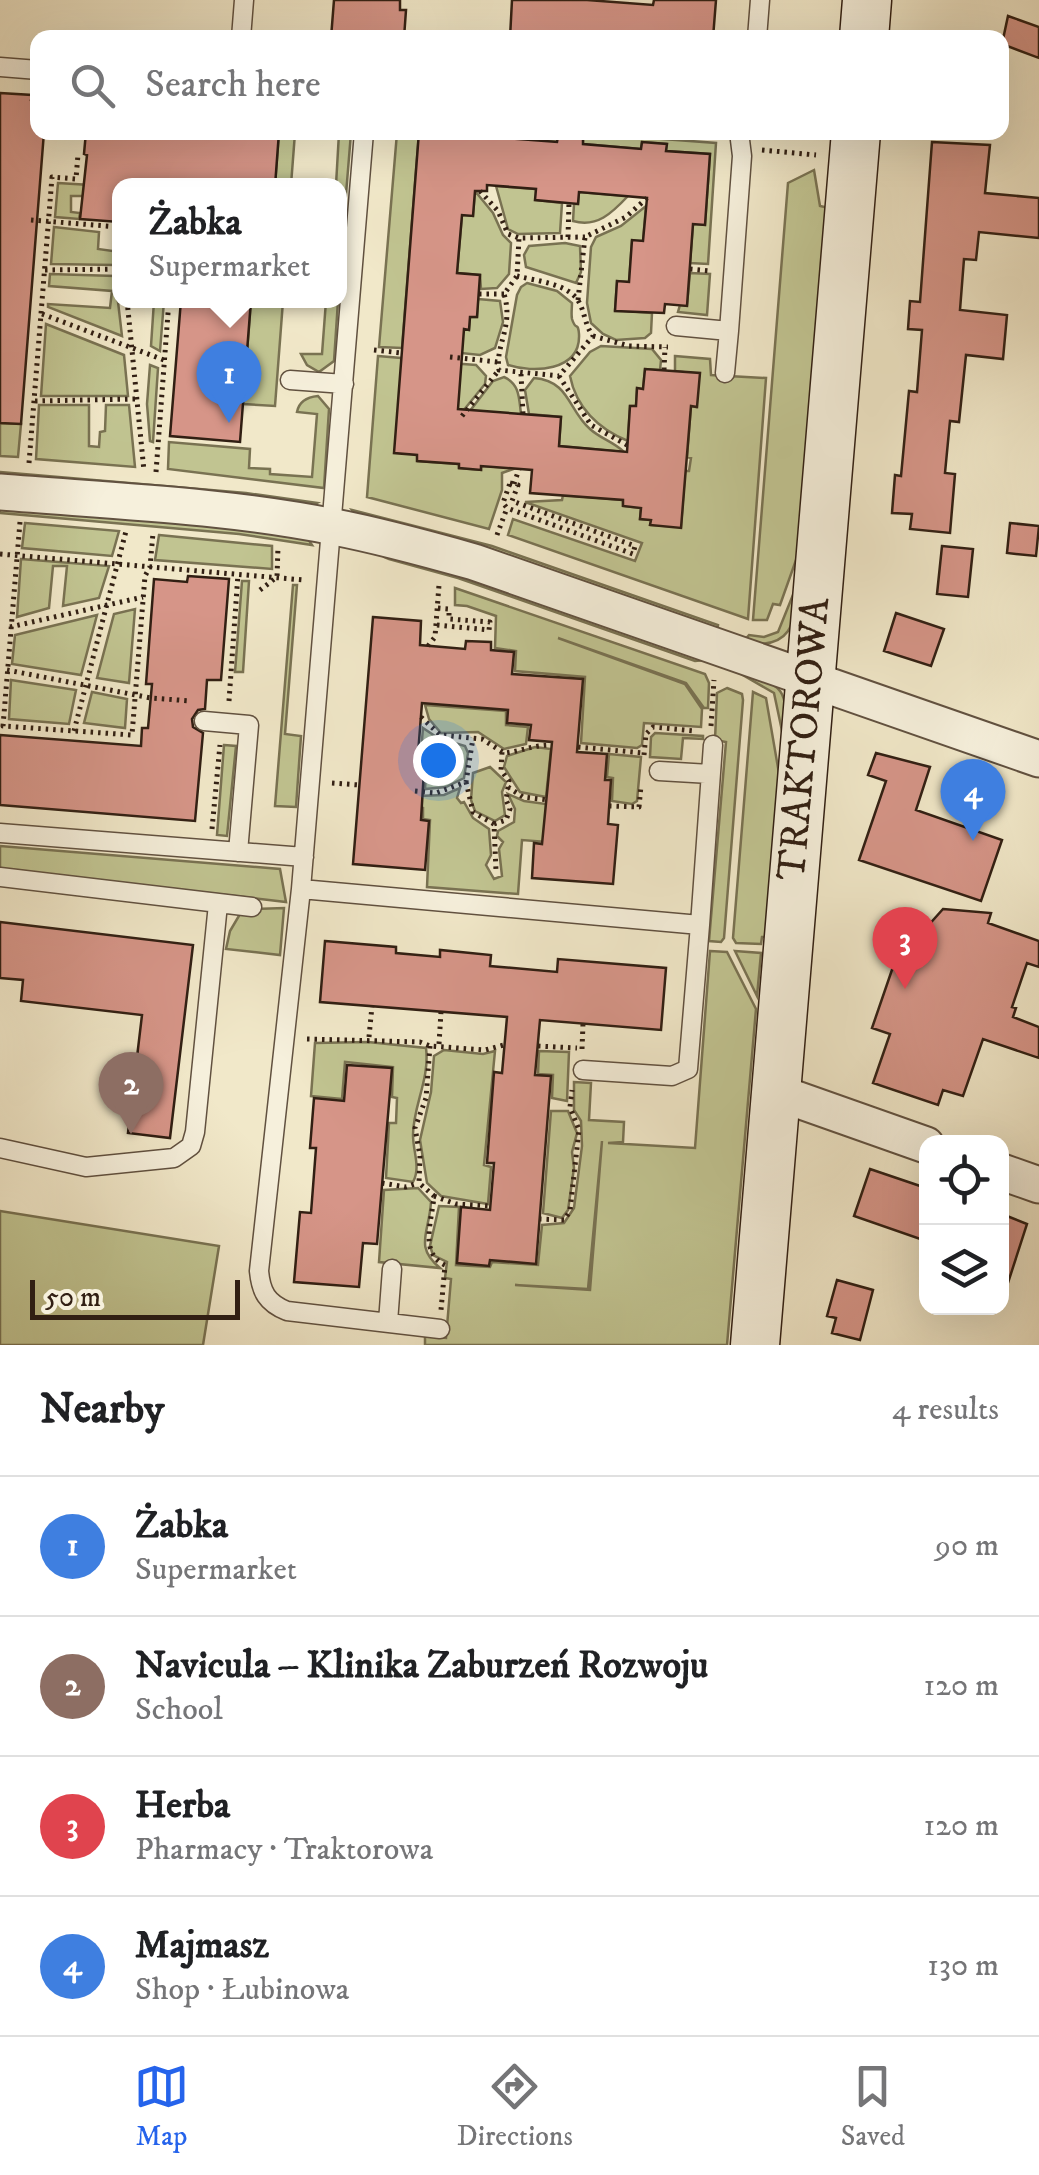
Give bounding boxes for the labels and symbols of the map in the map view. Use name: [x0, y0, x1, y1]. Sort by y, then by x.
pin: 1: [196, 340, 262, 423]
street label: TRAKTOROWA: [768, 595, 842, 882]
your location: [413, 735, 464, 786]
pin: 4: [940, 758, 1006, 841]
pin: 3: [872, 906, 938, 989]
pin: 2: [98, 1052, 164, 1134]
scale bar: [30, 1275, 240, 1320]

